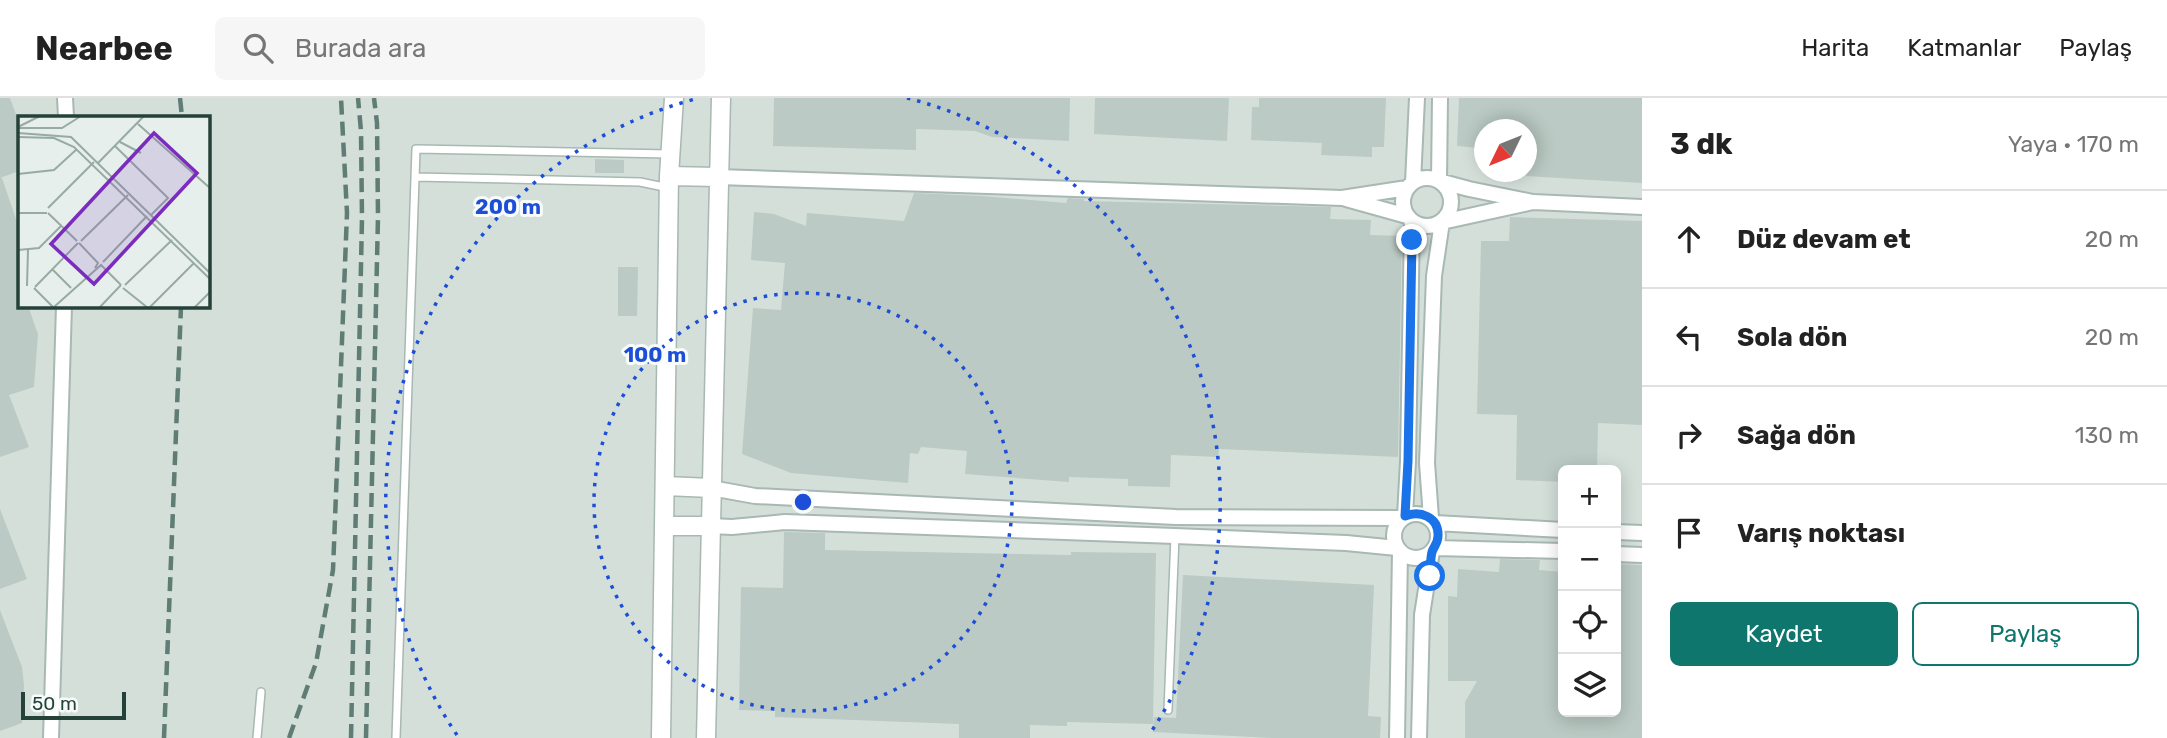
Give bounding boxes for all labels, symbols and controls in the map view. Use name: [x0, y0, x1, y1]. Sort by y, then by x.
search box: [215, 17, 705, 80]
text: Nearbee: [35, 29, 173, 68]
icon: search: [239, 29, 277, 67]
text: Burada ara: [295, 33, 426, 64]
text: Harita: [1801, 34, 1869, 62]
text: Katmanlar: [1907, 34, 2021, 62]
text: Paylaş: [2059, 34, 2132, 62]
inset map: [18, 116, 210, 308]
north arrow: [1474, 119, 1537, 182]
text: 3 dk: [1670, 126, 1733, 162]
text: Yaya · 170 m: [2008, 130, 2139, 158]
text: 200 m: [475, 194, 541, 219]
icon: ahead: [1670, 220, 1708, 258]
route end: [1396, 224, 1427, 255]
text: Düz devam et: [1737, 224, 1911, 255]
text: 20 m: [2085, 225, 2139, 253]
icon: left: [1670, 318, 1708, 356]
text: Sola dön: [1737, 322, 1847, 353]
text: 20 m: [2085, 323, 2139, 351]
text: 100 m: [624, 342, 686, 367]
icon: right: [1670, 416, 1708, 454]
text: Sağa dön: [1737, 420, 1856, 451]
text: 130 m: [2075, 421, 2139, 449]
map controls: [1558, 465, 1621, 717]
button: +: [1558, 465, 1621, 528]
centre of rings: [791, 490, 815, 514]
icon: arrive: [1670, 514, 1708, 552]
text: Varış noktası: [1737, 518, 1905, 549]
button: −: [1558, 528, 1621, 591]
route start: [1414, 560, 1445, 591]
button: locate: [1558, 591, 1621, 654]
button: Kaydet: [1670, 602, 1898, 666]
button: Paylaş: [1912, 602, 2139, 666]
button: layers: [1558, 654, 1621, 717]
scale bar: [21, 689, 126, 721]
text: 50 m: [32, 692, 77, 715]

